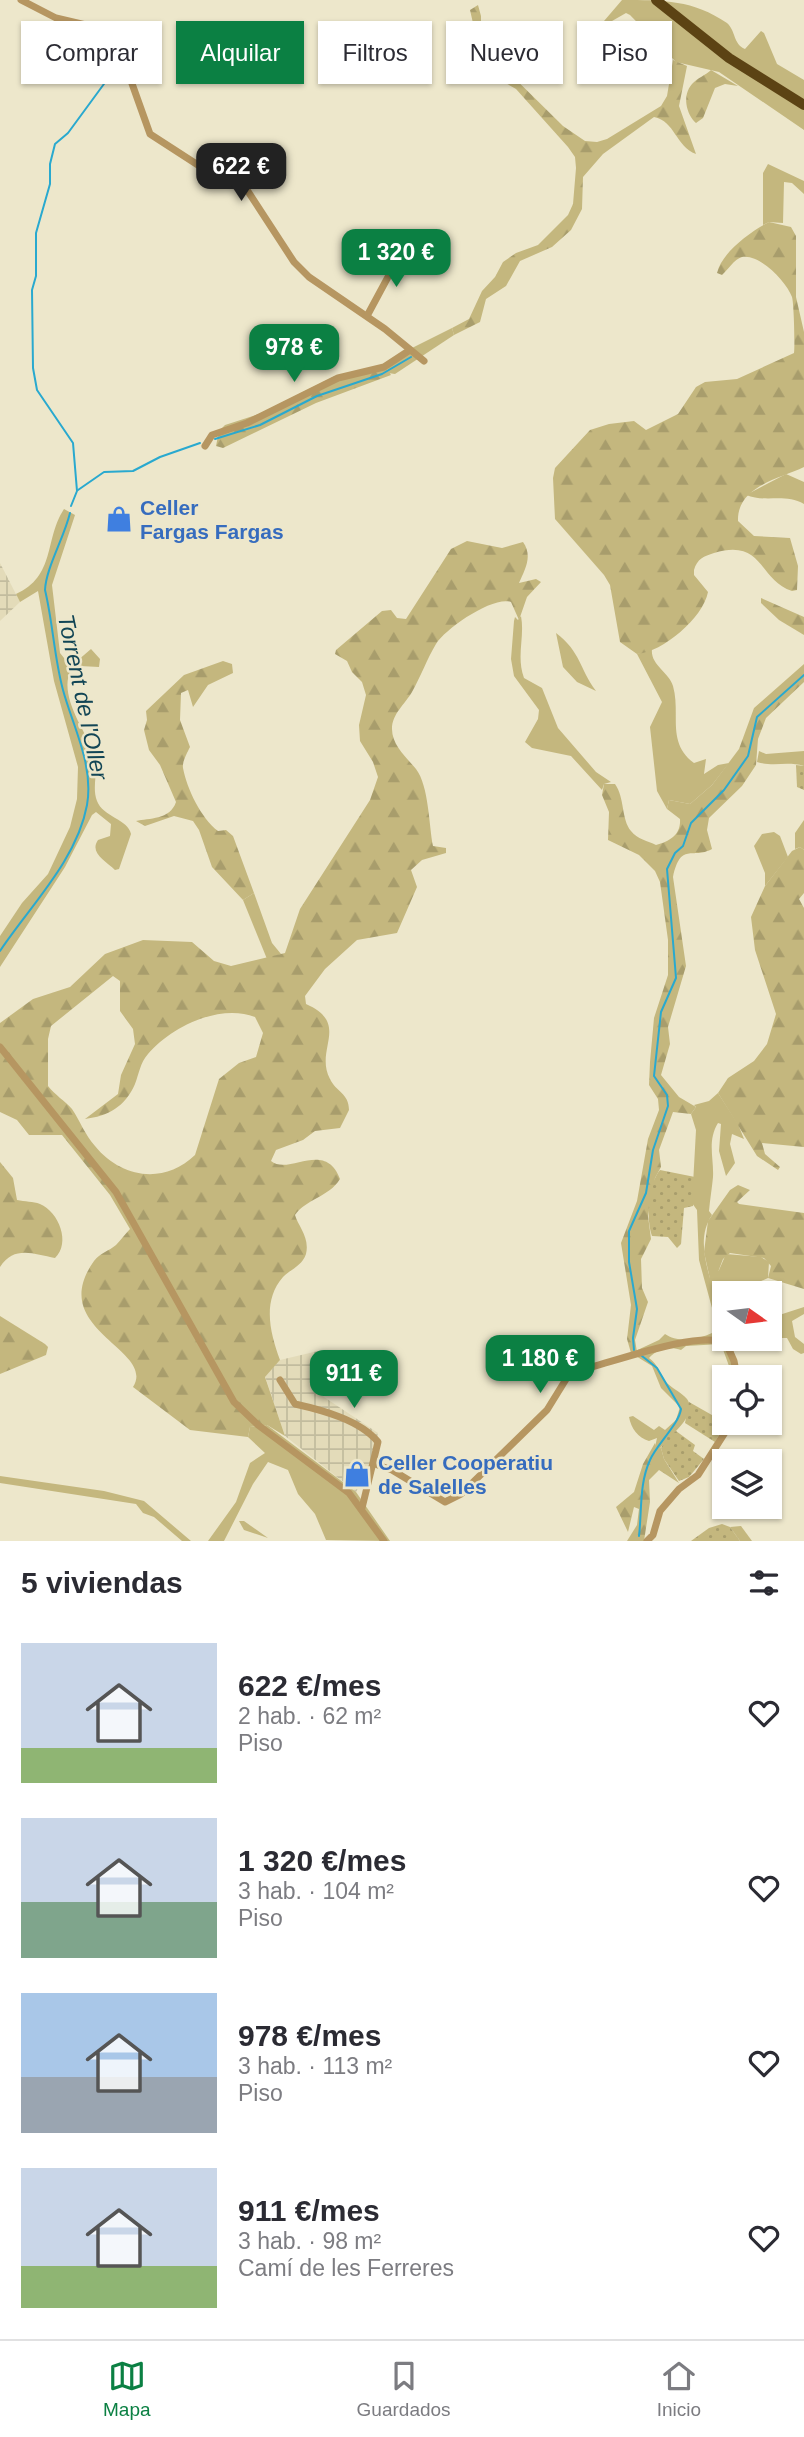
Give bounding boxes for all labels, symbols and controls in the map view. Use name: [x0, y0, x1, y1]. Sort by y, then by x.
chip: Comprar: [21, 21, 162, 84]
chip: Alquilar: [176, 21, 304, 84]
chip: Filtros: [318, 21, 432, 84]
chip: Nuevo: [446, 21, 563, 84]
chip: Piso: [577, 21, 672, 84]
pin: 622 €: [192, 144, 290, 203]
text: 622 €: [212, 153, 270, 179]
pin: 1 320 €: [331, 230, 461, 289]
text: 1 320 €: [358, 239, 434, 265]
pin: 978 €: [245, 324, 343, 384]
text: 978 €: [265, 334, 323, 360]
place label: Celler Fargas Fargas: [140, 496, 284, 543]
shop icon: Celler Fargas Fargas: [104, 504, 134, 534]
water label: Torrent de l'Oller: [53, 612, 114, 783]
north arrow: [712, 1281, 782, 1351]
map controls: [712, 1281, 782, 1519]
pin: 1 180 €: [475, 1336, 605, 1395]
text: 1 180 €: [502, 1345, 578, 1371]
pin: 911 €: [305, 1350, 403, 1410]
text: 911 €: [326, 1360, 382, 1386]
button: locate: [712, 1365, 782, 1435]
button: layers: [712, 1449, 782, 1519]
place label: Celler Cooperatiu de Salelles: [378, 1451, 553, 1498]
shop icon: Celler Cooperatiu de Salelles: [342, 1459, 372, 1489]
icon: filters: [745, 1564, 783, 1602]
text: 5 viviendas: [21, 1566, 183, 1599]
text: 622 €/mes: [238, 1669, 381, 1702]
icon: home: [77, 1671, 161, 1755]
icon: heart: [745, 1694, 783, 1732]
text: 2 hab. · 62 m²: [238, 1703, 381, 1729]
text: Piso: [238, 1730, 283, 1756]
text: 1 320 €/mes: [238, 1844, 406, 1877]
icon: home: [77, 1846, 161, 1930]
icon: heart: [745, 1869, 783, 1907]
text: 3 hab. · 104 m²: [238, 1878, 394, 1904]
text: Piso: [238, 1905, 283, 1931]
text: 978 €/mes: [238, 2019, 381, 2052]
icon: home: [77, 2021, 161, 2105]
icon: heart: [745, 2044, 783, 2082]
text: 3 hab. · 113 m²: [238, 2053, 392, 2079]
text: Piso: [238, 2080, 283, 2106]
text: 911 €/mes: [238, 2194, 380, 2227]
icon: home: [77, 2196, 161, 2280]
icon: heart: [745, 2219, 783, 2257]
text: 3 hab. · 98 m²: [238, 2228, 381, 2254]
text: Camí de les Ferreres: [238, 2255, 454, 2281]
tab: Mapa: [103, 2357, 151, 2421]
tab: Guardados: [357, 2357, 451, 2421]
tab: Inicio: [657, 2357, 701, 2421]

